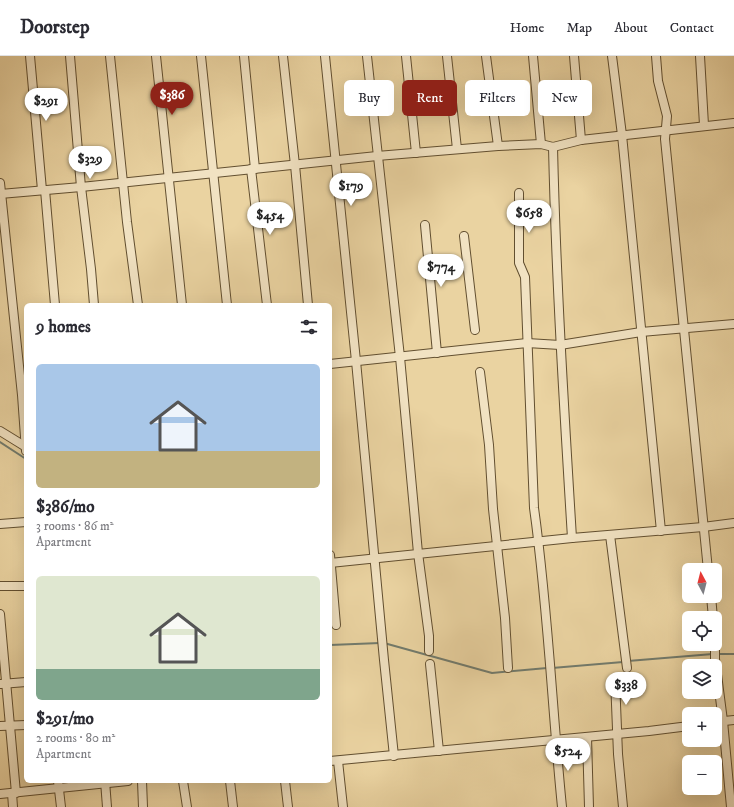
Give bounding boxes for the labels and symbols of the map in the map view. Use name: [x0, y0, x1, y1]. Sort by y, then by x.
pin: $386: [148, 82, 196, 116]
pin: $291: [22, 88, 70, 122]
pin: $329: [66, 146, 114, 180]
pin: $179: [327, 173, 375, 207]
pin: $658: [505, 200, 553, 234]
pin: $454: [246, 202, 294, 236]
pin: $774: [417, 254, 465, 288]
north arrow: [682, 563, 722, 603]
pin: $338: [602, 672, 650, 706]
pin: $524: [544, 738, 592, 772]

